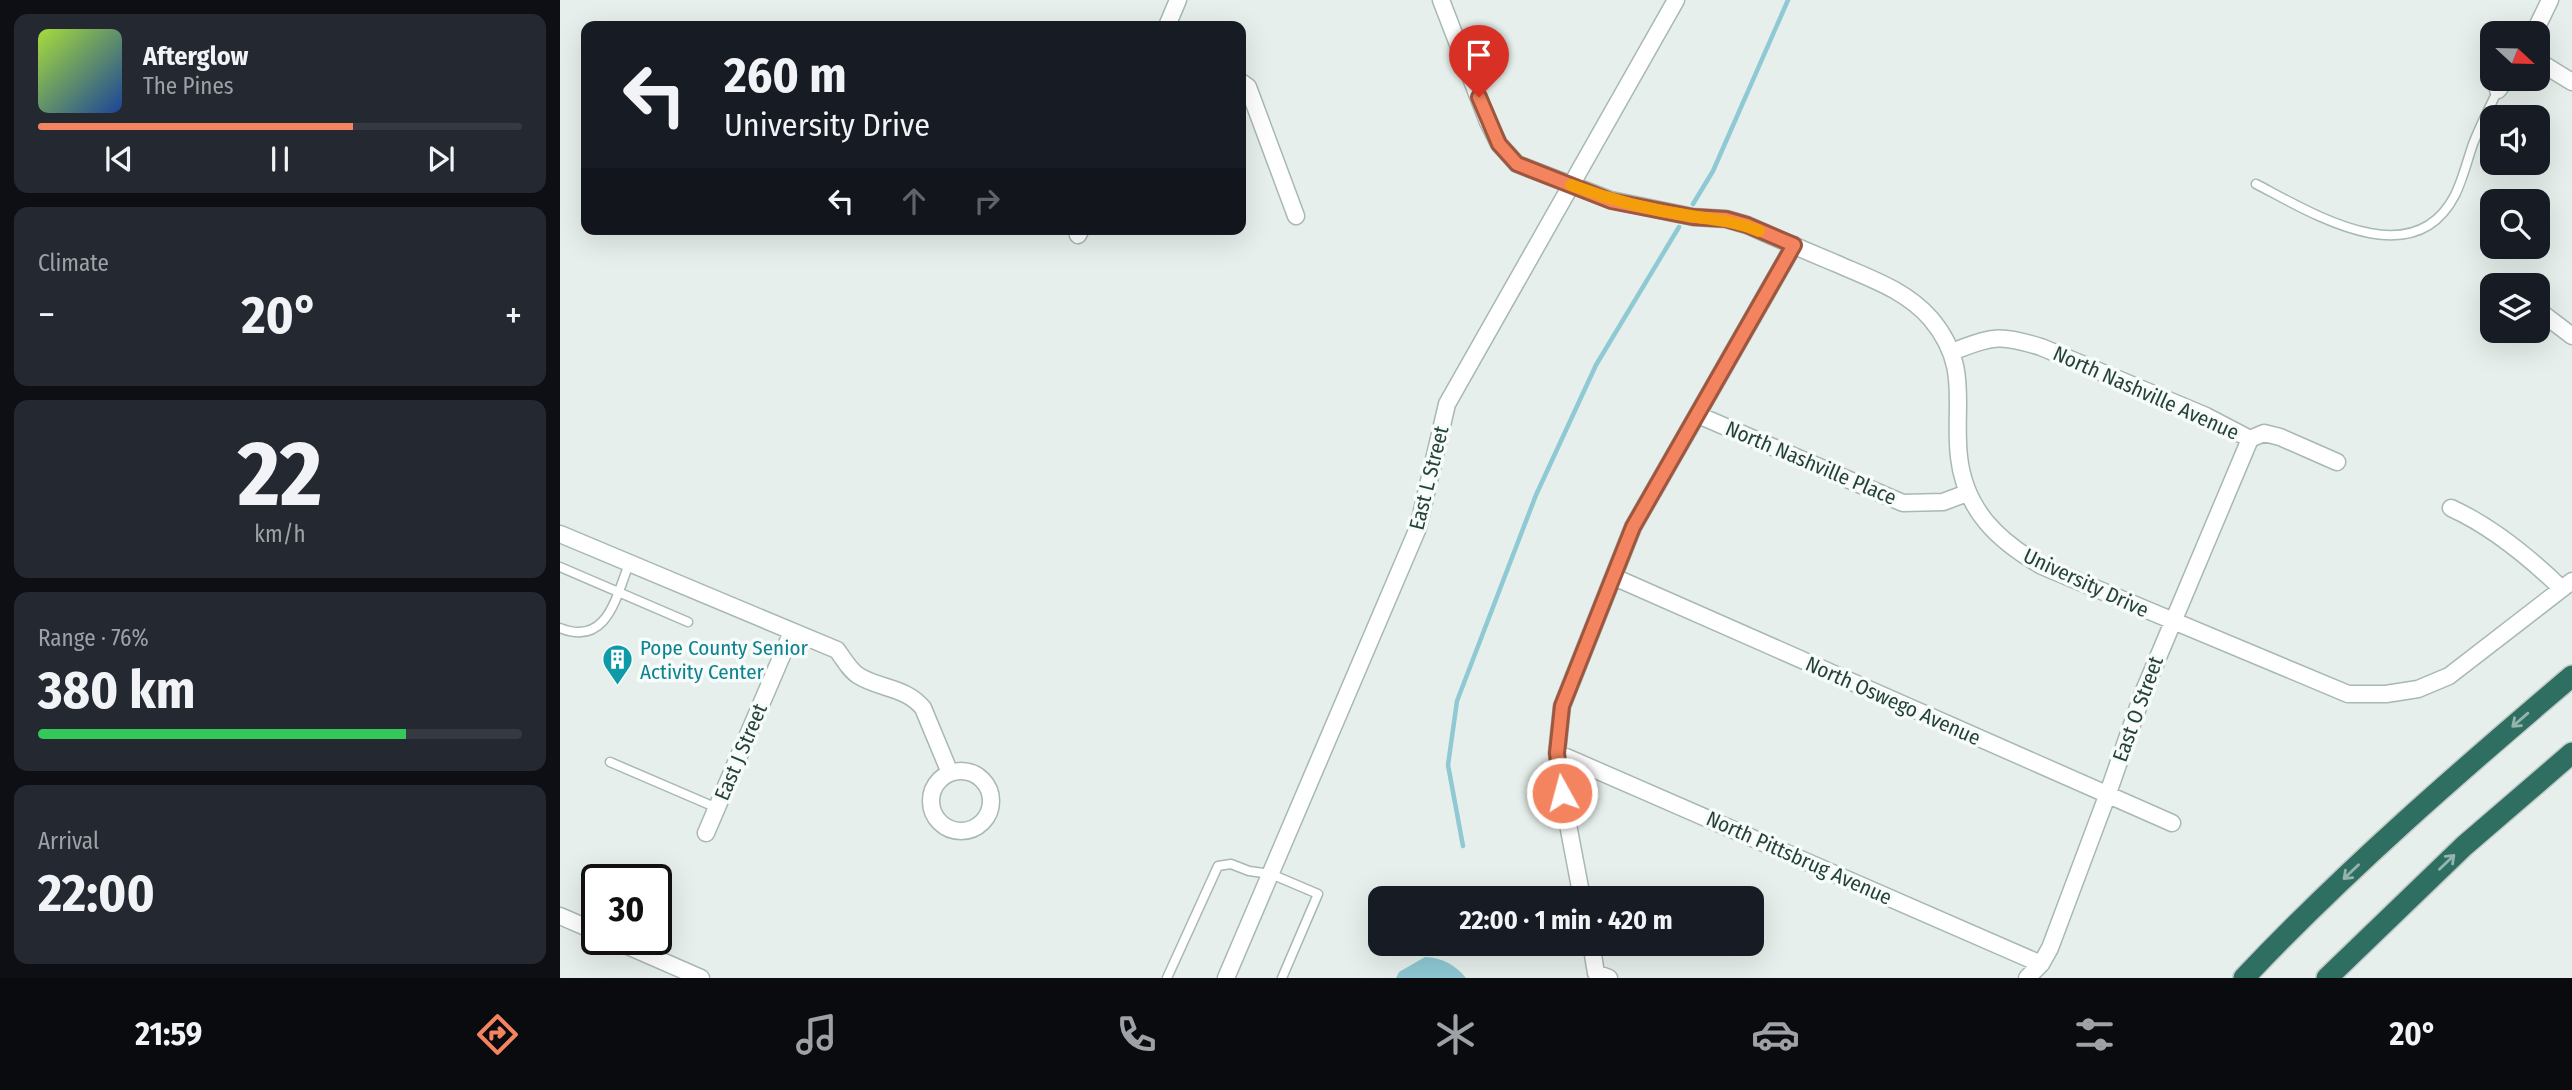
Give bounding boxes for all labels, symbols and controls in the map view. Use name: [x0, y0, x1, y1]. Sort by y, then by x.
north arrow: [2480, 21, 2550, 91]
map controls: [2480, 21, 2550, 343]
pin: [1449, 25, 1509, 97]
icon: arrive: [1460, 36, 1498, 74]
text: Afterglow: [143, 41, 248, 72]
text: 260 m: [724, 46, 847, 105]
icon: left: [609, 49, 700, 140]
text: The Pines: [143, 72, 234, 100]
button: sound: [2480, 105, 2550, 175]
text: University Drive: [724, 106, 930, 144]
icon: previous: [100, 140, 138, 178]
icon: pause: [261, 140, 299, 178]
icon: next: [422, 140, 460, 178]
icon: left: [822, 182, 860, 220]
icon: ahead: [895, 182, 933, 220]
icon: right: [968, 182, 1006, 220]
button: search: [2480, 189, 2550, 259]
text: Climate: [38, 249, 109, 277]
button: layers: [2480, 273, 2550, 343]
text: 20°: [242, 284, 318, 347]
text: −: [38, 292, 55, 338]
text: +: [505, 292, 522, 338]
street label: North Nashville Avenue: [2049, 340, 2243, 446]
street label: North Nashville Place: [1722, 415, 1900, 511]
text: 22: [238, 420, 322, 529]
street label: East L Street: [1404, 423, 1455, 533]
text: km/h: [254, 520, 306, 548]
street label: University Drive: [2019, 543, 2153, 623]
text: Range · 76%: [38, 624, 149, 652]
place label: Pope County Senior Activity Center: [640, 635, 809, 685]
building icon: Pope County Senior Activity Center: [600, 643, 634, 687]
street label: North Oswego Avenue: [1801, 651, 1985, 751]
street label: East O Street: [2107, 653, 2169, 765]
text: 380 km: [38, 659, 195, 722]
street label: East J Street: [709, 699, 773, 804]
one-way arrow: [2512, 712, 2530, 728]
position arrow: [1525, 756, 1599, 830]
street label: North Pittsbrug Avenue: [1702, 805, 1896, 911]
text: Arrival: [38, 827, 99, 855]
one-way arrow: [2438, 854, 2455, 871]
text: 22:00: [38, 862, 155, 925]
speed limit sign: 30: [581, 864, 672, 955]
one-way arrow: [2343, 864, 2360, 881]
text: 22:00 · 1 min · 420 m: [1459, 905, 1673, 936]
icon: directions: [473, 1010, 522, 1059]
icon: music: [792, 1010, 841, 1059]
icon: phone: [1112, 1010, 1161, 1059]
icon: climate: [1431, 1010, 1480, 1059]
icon: car: [1751, 1010, 1800, 1059]
icon: filters: [2070, 1010, 2119, 1059]
text: 21:59: [135, 1015, 202, 1053]
text: 20°: [2389, 1015, 2437, 1053]

